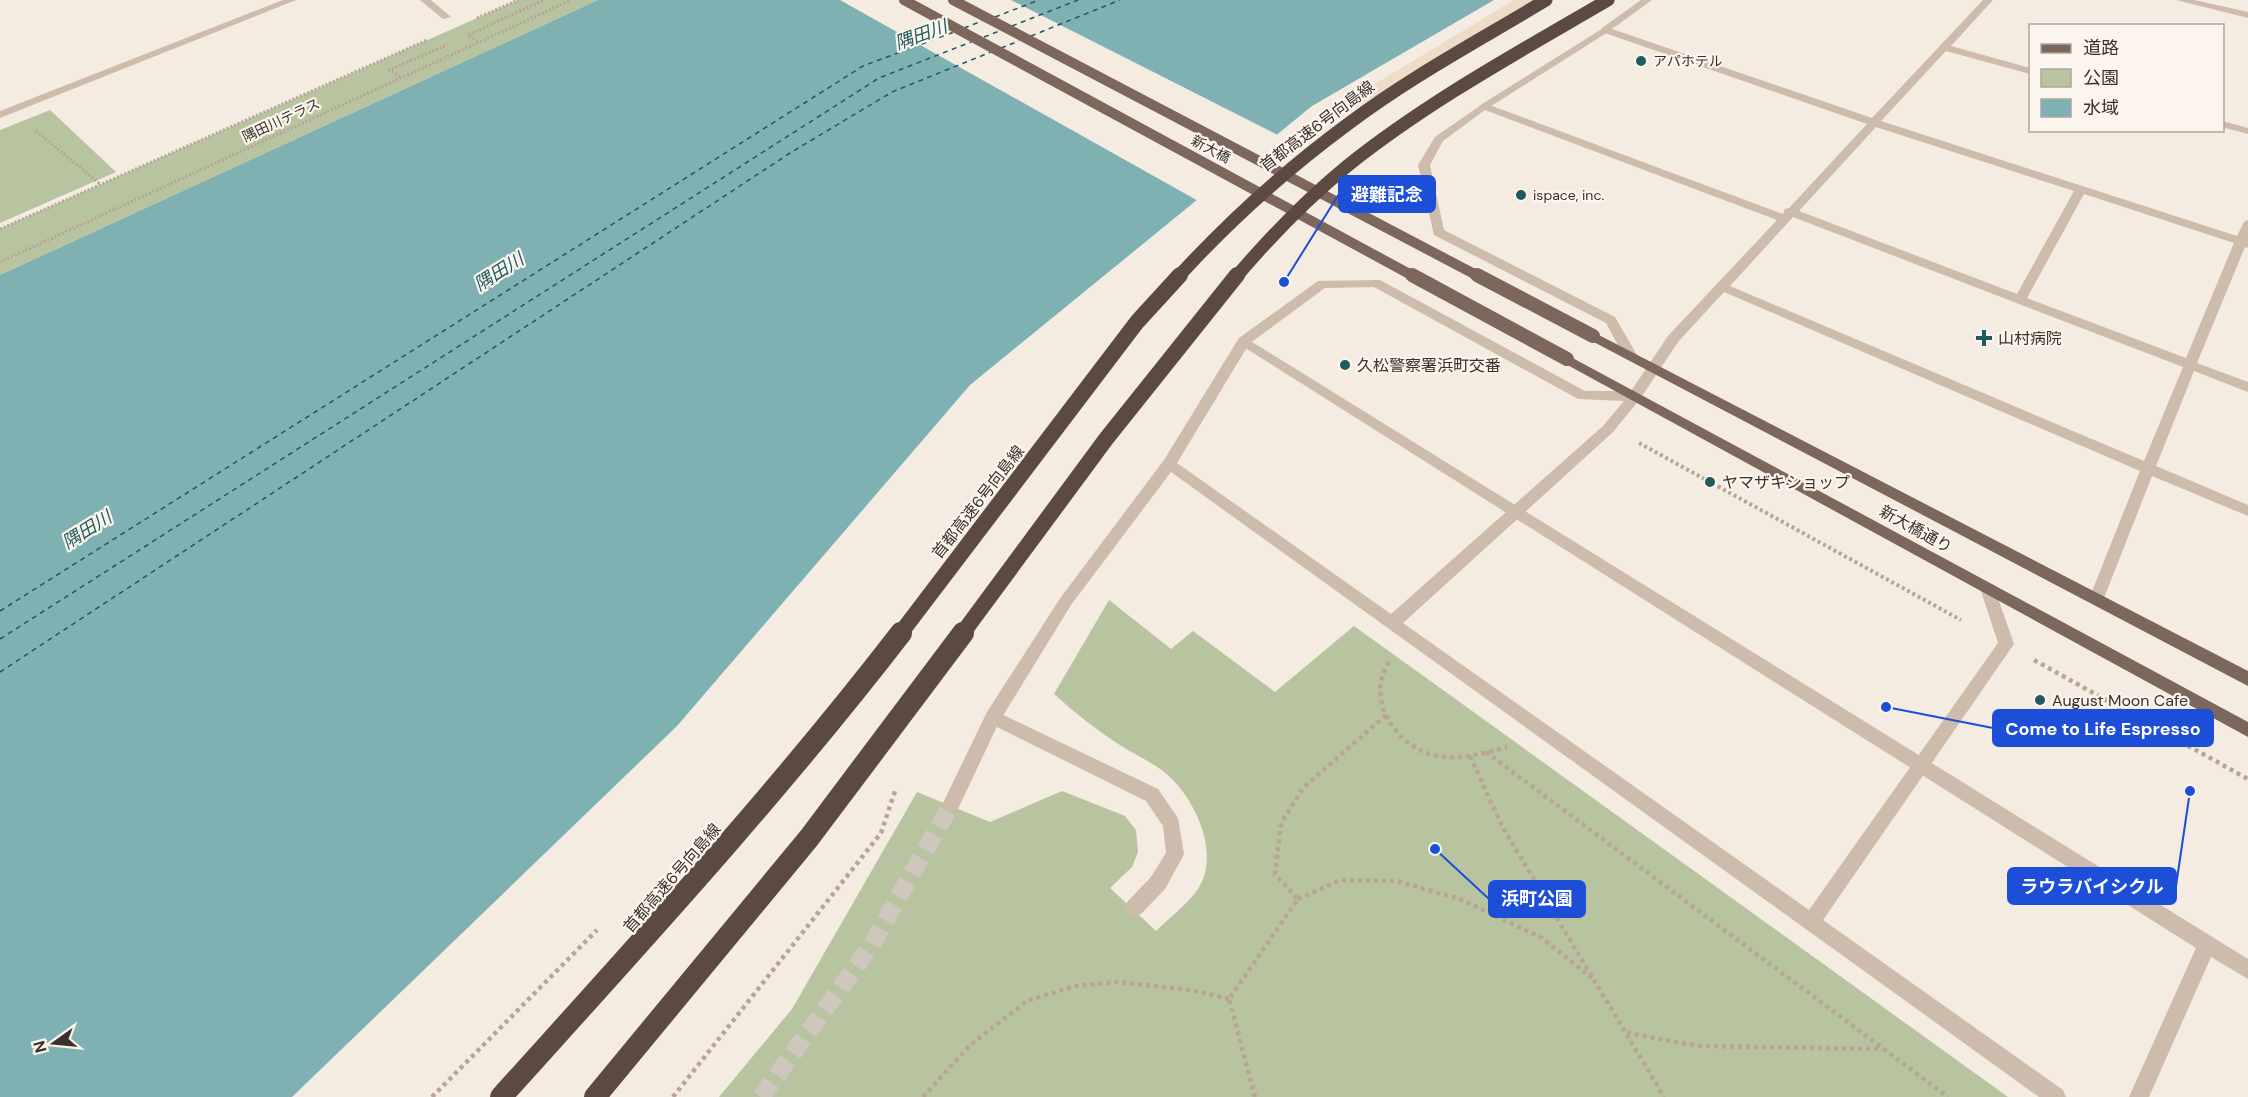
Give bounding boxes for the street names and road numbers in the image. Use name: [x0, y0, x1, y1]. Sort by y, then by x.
street label: 首都高速6号向島線: [1256, 76, 1378, 176]
street label: 隅田川テラス: [239, 94, 323, 146]
street label: 新大橋: [1188, 131, 1234, 167]
street label: 首都高速6号向島線: [927, 441, 1029, 563]
street label: 新大橋通り: [1876, 500, 1956, 558]
street label: 首都高速6号向島線: [619, 819, 725, 937]

